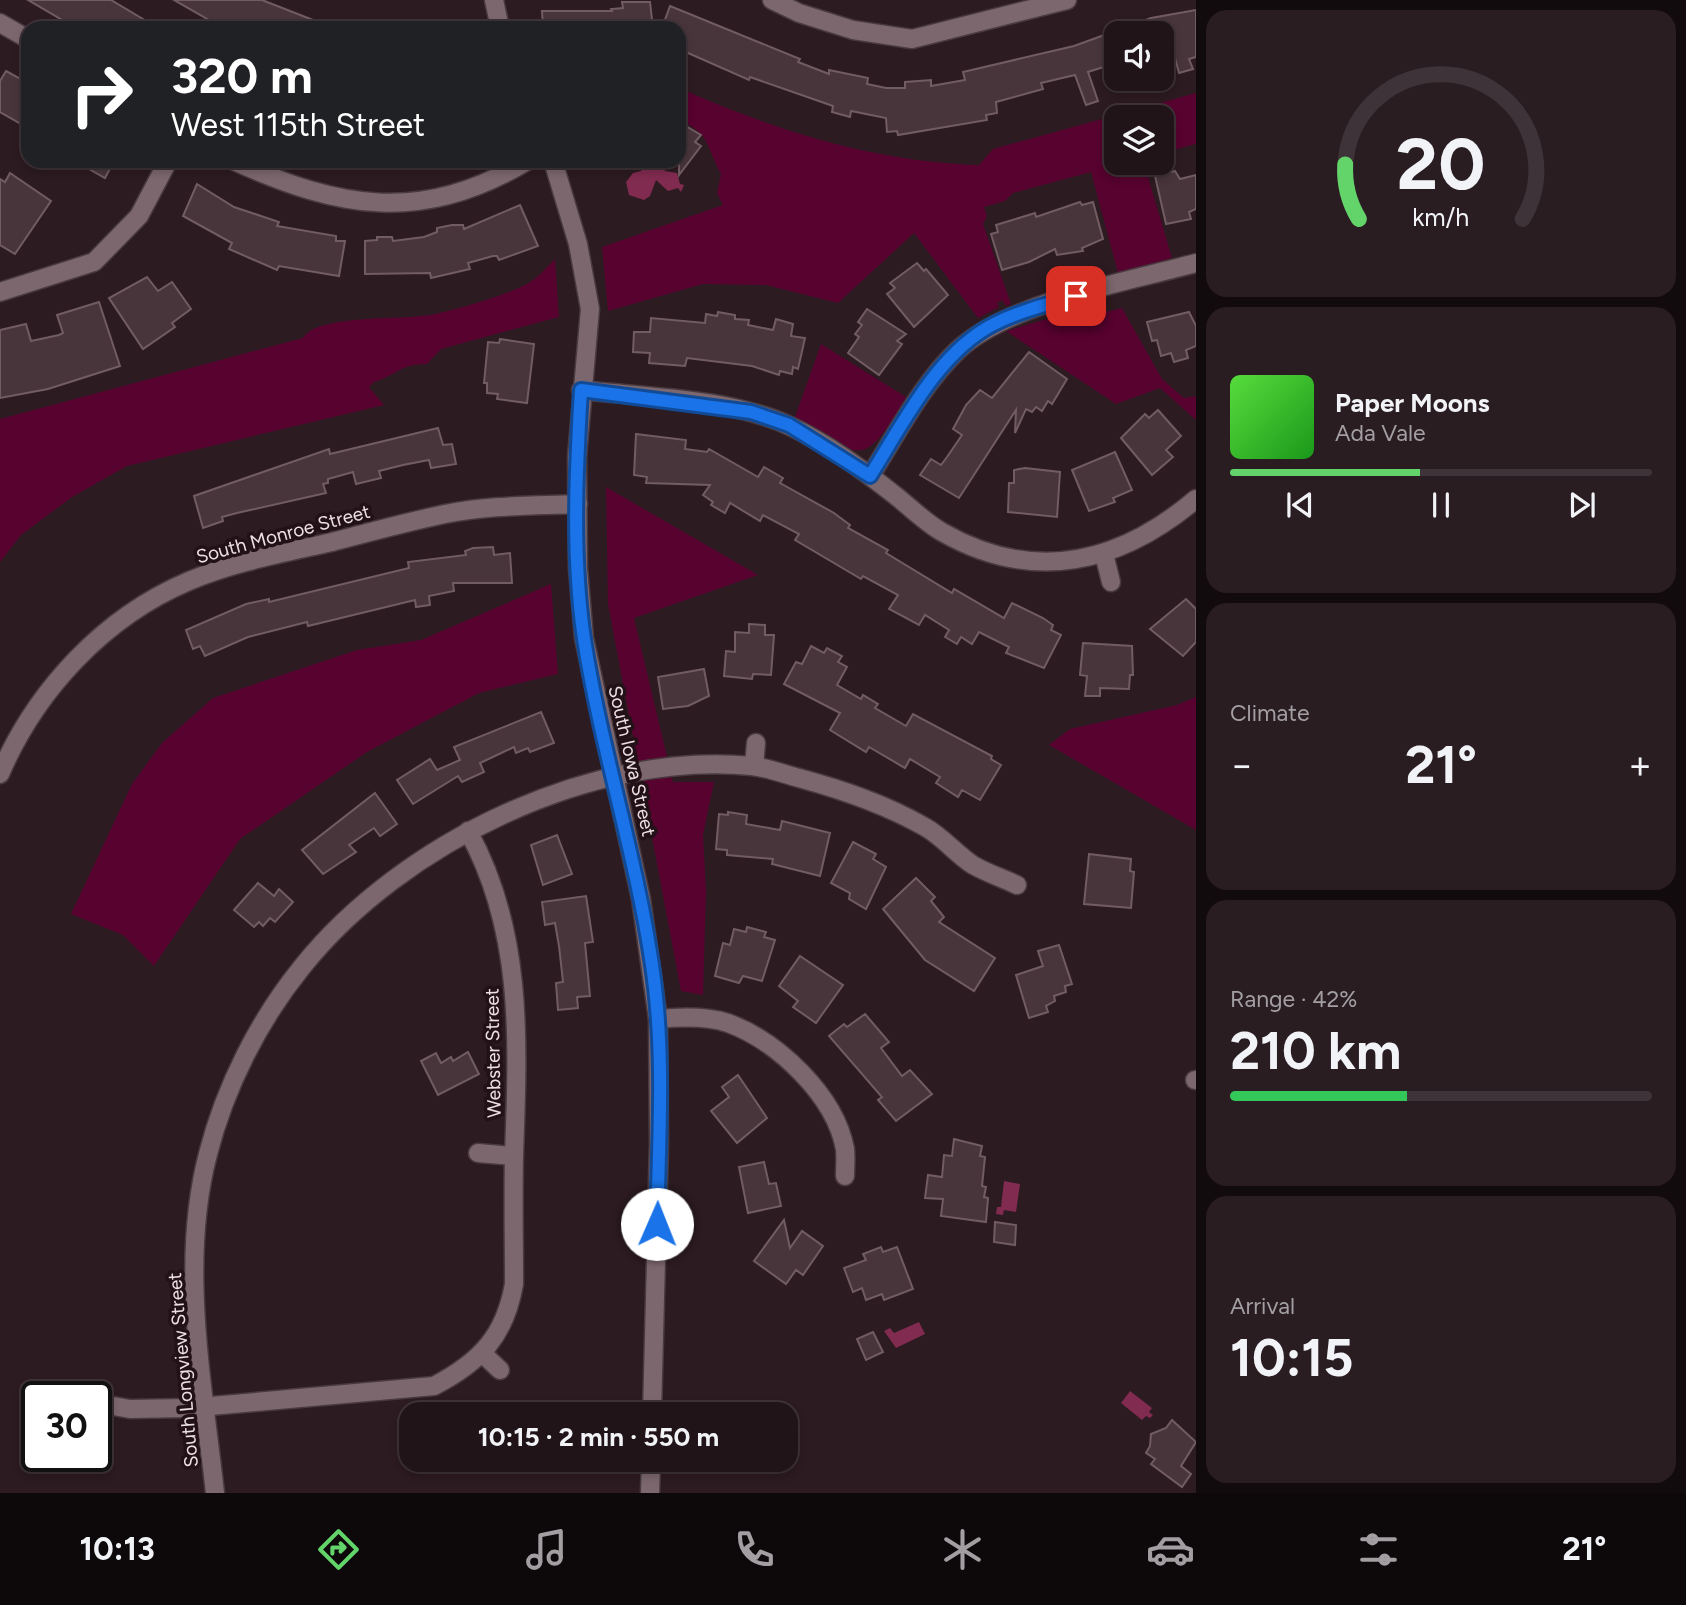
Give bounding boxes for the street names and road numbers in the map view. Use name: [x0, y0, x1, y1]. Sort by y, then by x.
street label: South Monroe Street: [193, 500, 373, 568]
street label: South Iowa Street: [603, 683, 661, 839]
street label: Webster Street: [480, 988, 506, 1118]
street label: South Longview Street: [163, 1272, 203, 1468]

